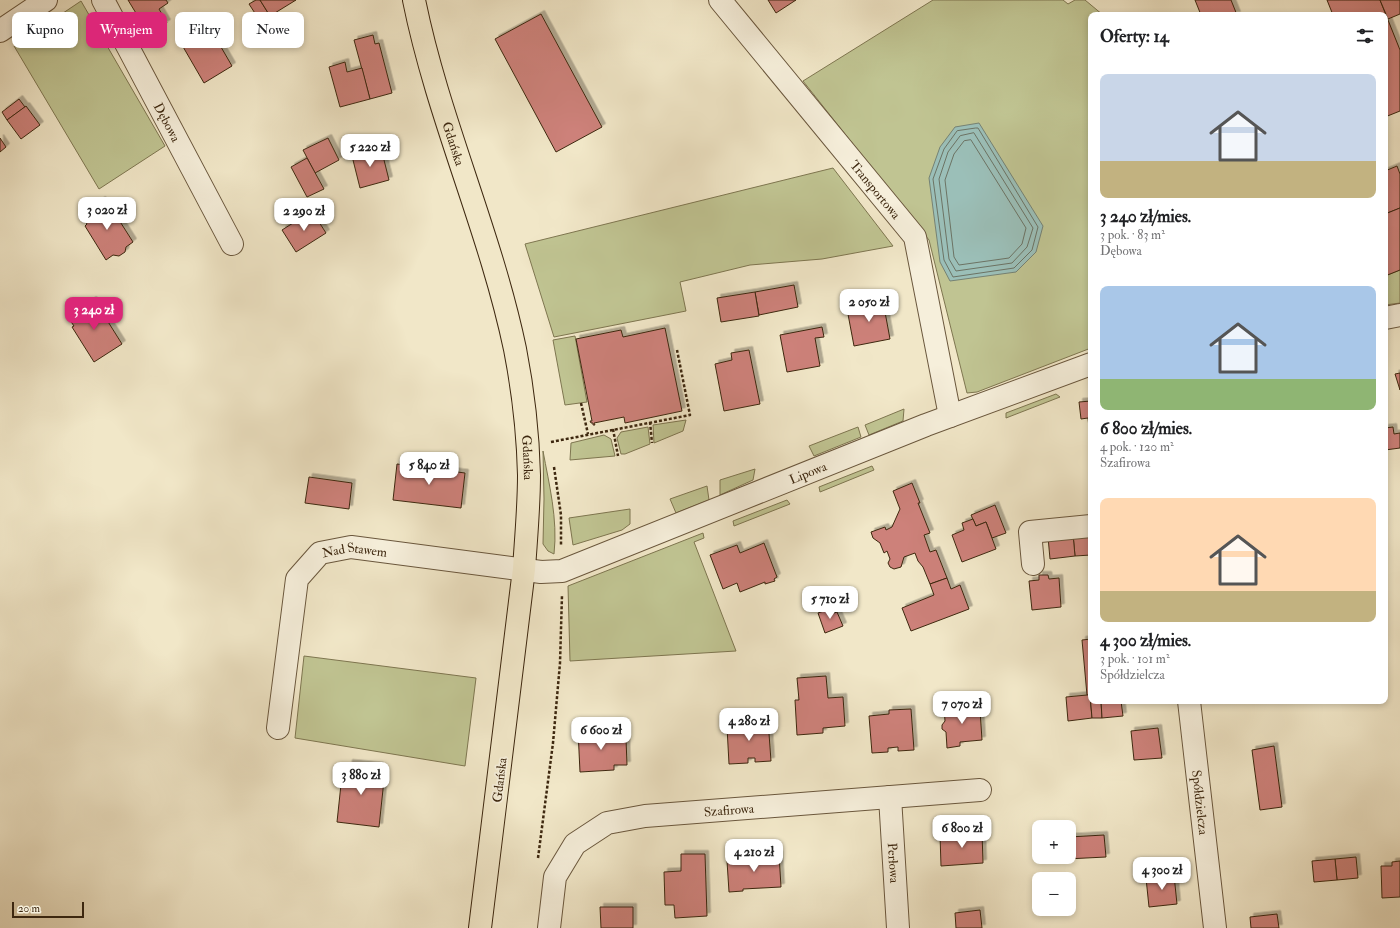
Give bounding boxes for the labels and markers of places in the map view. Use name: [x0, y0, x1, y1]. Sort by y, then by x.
pin: 5 220 zł: [329, 134, 411, 168]
pin: 3 020 zł: [66, 197, 148, 231]
pin: 2 290 zł: [263, 198, 345, 232]
pin: 2 050 zł: [828, 289, 910, 323]
pin: 3 240 zł: [53, 297, 135, 331]
pin: 5 840 zł: [388, 452, 470, 486]
pin: 5 710 zł: [789, 586, 871, 620]
pin: 7 070 zł: [921, 691, 1003, 725]
pin: 4 280 zł: [708, 708, 790, 742]
pin: 6 600 zł: [560, 717, 642, 751]
pin: 3 880 zł: [320, 762, 402, 796]
pin: 6 800 zł: [921, 815, 1003, 849]
pin: 4 210 zł: [713, 839, 795, 873]
pin: 4 300 zł: [1121, 857, 1203, 891]

